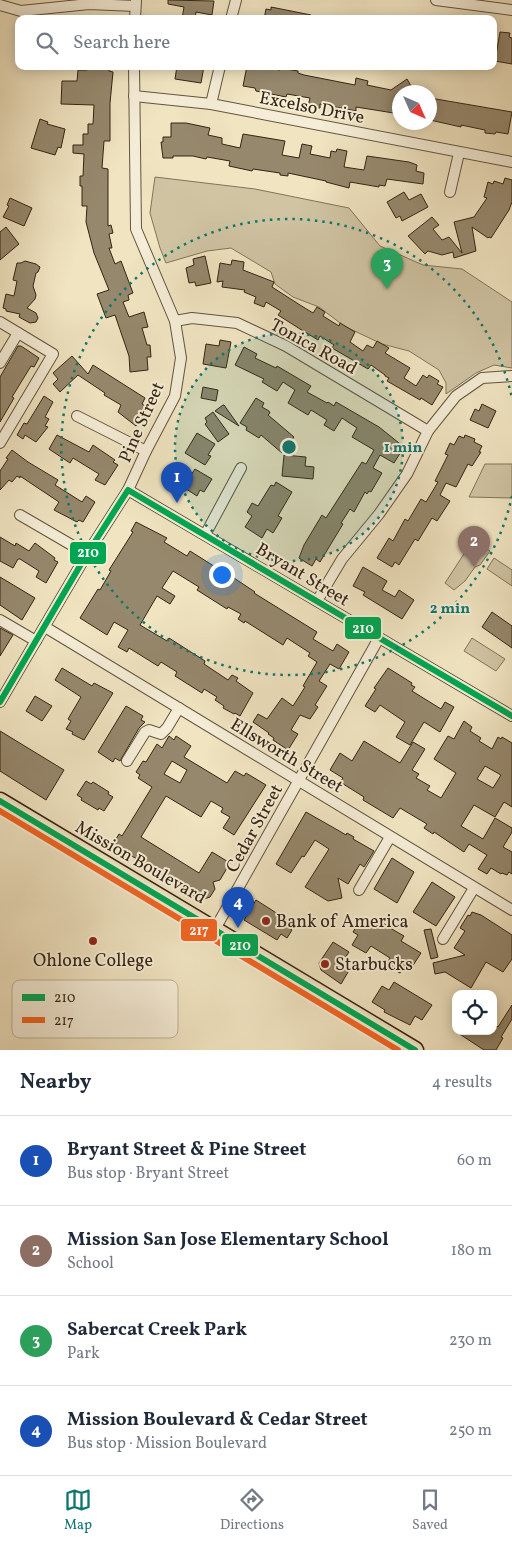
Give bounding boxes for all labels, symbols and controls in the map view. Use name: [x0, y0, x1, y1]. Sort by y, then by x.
search box: [15, 15, 497, 70]
icon: search: [33, 29, 61, 57]
text: Search here: [73, 30, 170, 56]
north arrow: [392, 85, 437, 130]
street label: Excelso Drive: [257, 86, 366, 131]
pin: 3: [371, 248, 403, 289]
street label: Tonica Road: [265, 313, 361, 382]
street label: Pine Street: [113, 378, 171, 467]
centre of rings: [280, 438, 298, 456]
text: 1 min: [384, 438, 422, 459]
pin: 1: [161, 462, 193, 503]
pin: 2: [458, 526, 490, 567]
street label: Bryant Street: [251, 537, 354, 613]
line badge: 210: [69, 541, 107, 565]
text: 210: [77, 544, 99, 563]
your location: [209, 562, 235, 588]
text: 2 min: [430, 599, 470, 620]
line badge: 210: [344, 616, 382, 640]
text: 210: [352, 620, 374, 639]
street label: Ellsworth Street: [225, 713, 347, 800]
street label: Cedar Street: [221, 780, 290, 878]
street label: Mission Boulevard: [70, 816, 210, 911]
pin: 4: [222, 887, 254, 928]
place label: Bank of America: [276, 910, 409, 935]
marker: Bank of America: [260, 915, 272, 927]
line badge: 217: [180, 918, 218, 942]
text: 217: [189, 922, 209, 941]
line badge: 210: [221, 933, 259, 957]
marker: Ohlone College: [87, 935, 99, 947]
text: 210: [229, 937, 251, 956]
place label: Ohlone College: [33, 949, 153, 974]
place label: Starbucks: [335, 953, 413, 978]
marker: Starbucks: [319, 958, 331, 970]
legend: [12, 980, 178, 1038]
text: 210: [54, 989, 75, 1008]
map controls: [452, 990, 497, 1035]
button: locate: [452, 990, 497, 1035]
text: 217: [54, 1012, 74, 1031]
text: Nearby: [20, 1068, 91, 1097]
text: 4 results: [432, 1072, 492, 1094]
text: Bryant Street & Pine Street: [67, 1137, 306, 1163]
text: 1: [33, 1150, 39, 1172]
text: 60 m: [457, 1150, 492, 1172]
text: Bus stop · Bryant Street: [67, 1163, 229, 1185]
text: Mission San Jose Elementary School: [67, 1227, 389, 1253]
text: 2: [32, 1240, 40, 1262]
text: 180 m: [451, 1240, 492, 1262]
text: School: [67, 1253, 114, 1275]
text: Sabercat Creek Park: [67, 1317, 247, 1343]
text: 3: [32, 1330, 40, 1352]
text: 230 m: [449, 1330, 492, 1352]
text: Park: [67, 1343, 100, 1365]
text: Mission Boulevard & Cedar Street: [67, 1407, 368, 1433]
text: 4: [31, 1420, 41, 1442]
text: 250 m: [449, 1420, 492, 1442]
text: Bus stop · Mission Boulevard: [67, 1433, 267, 1455]
tab: Map: [64, 1486, 92, 1535]
tab: Directions: [220, 1486, 284, 1535]
tab: Saved: [412, 1486, 448, 1535]

